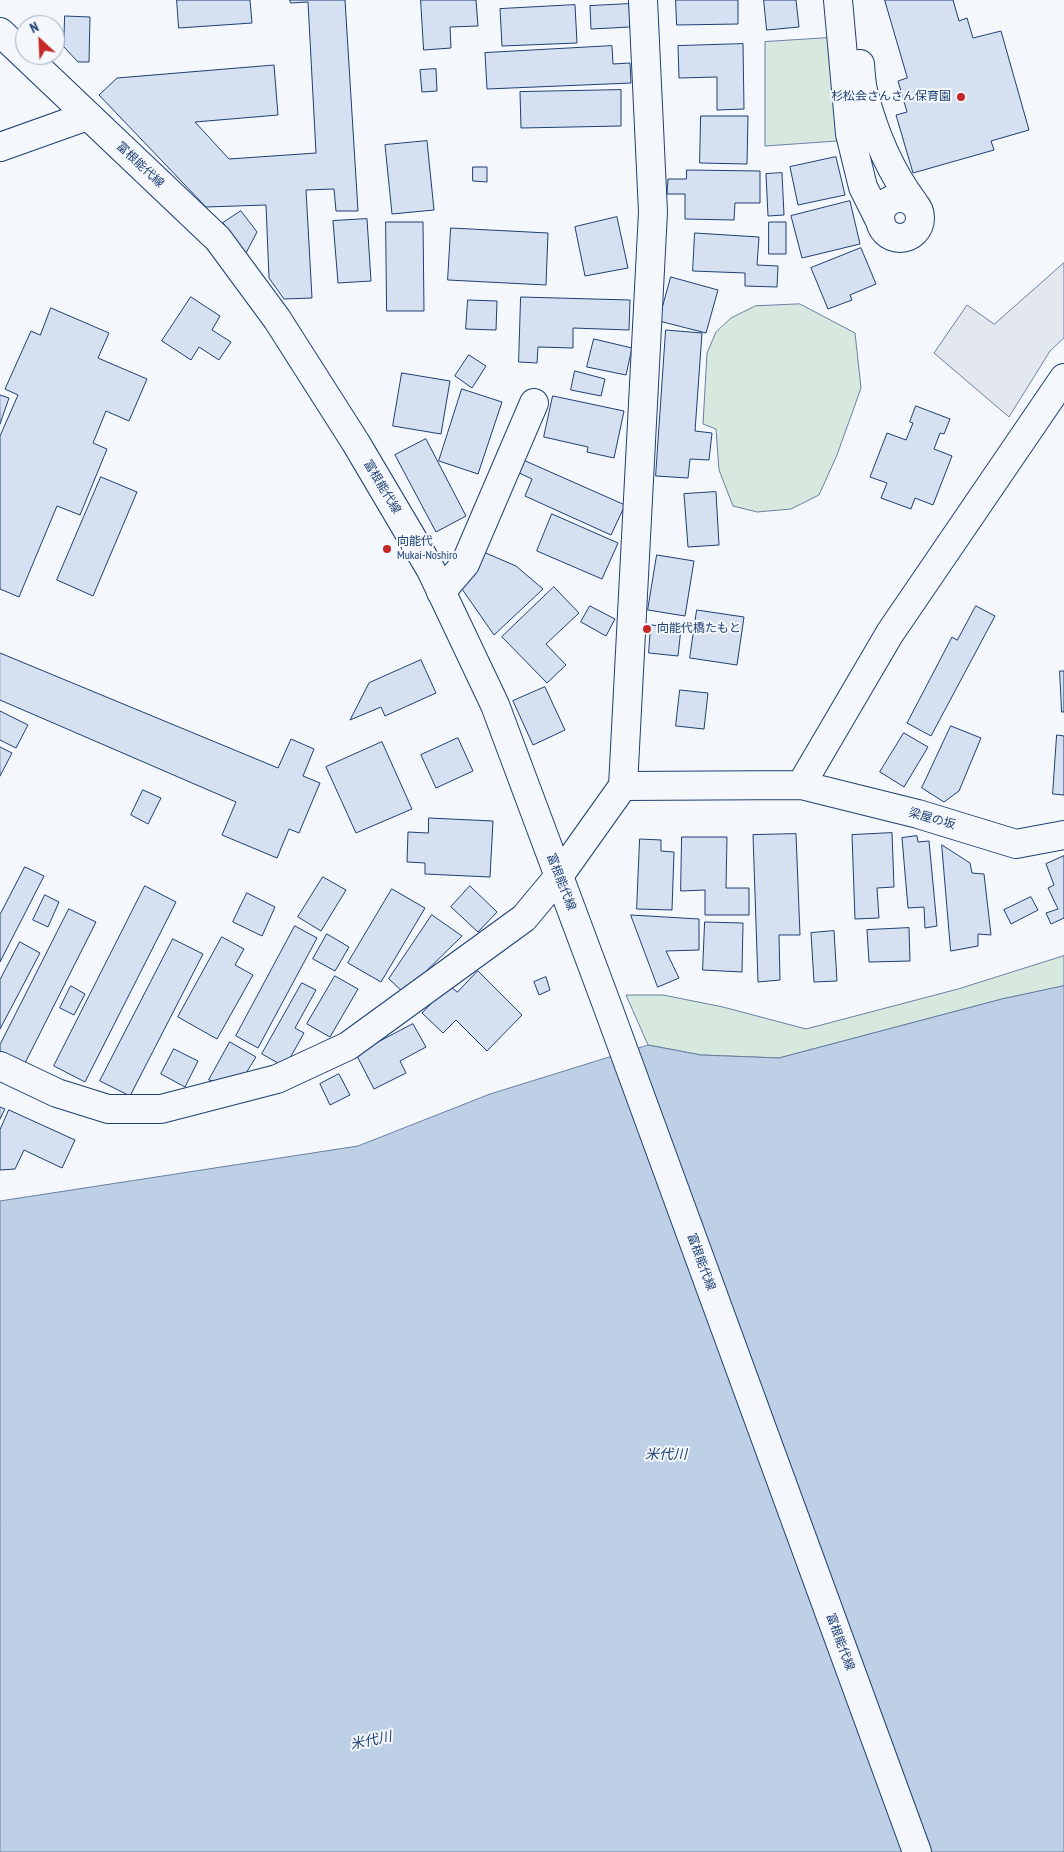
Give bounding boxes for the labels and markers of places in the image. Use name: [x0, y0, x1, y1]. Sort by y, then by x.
place label: 杉松会さんさん保育園: [831, 90, 951, 104]
marker: 杉松会さんさん保育園: [955, 91, 967, 103]
place label: 向能代 Mukai-Noshiro: [397, 535, 457, 563]
marker: 向能代 Mukai-Noshiro: [381, 543, 393, 555]
place label: 向能代橋たもと: [657, 622, 741, 636]
marker: 向能代橋たもと: [641, 623, 653, 635]

